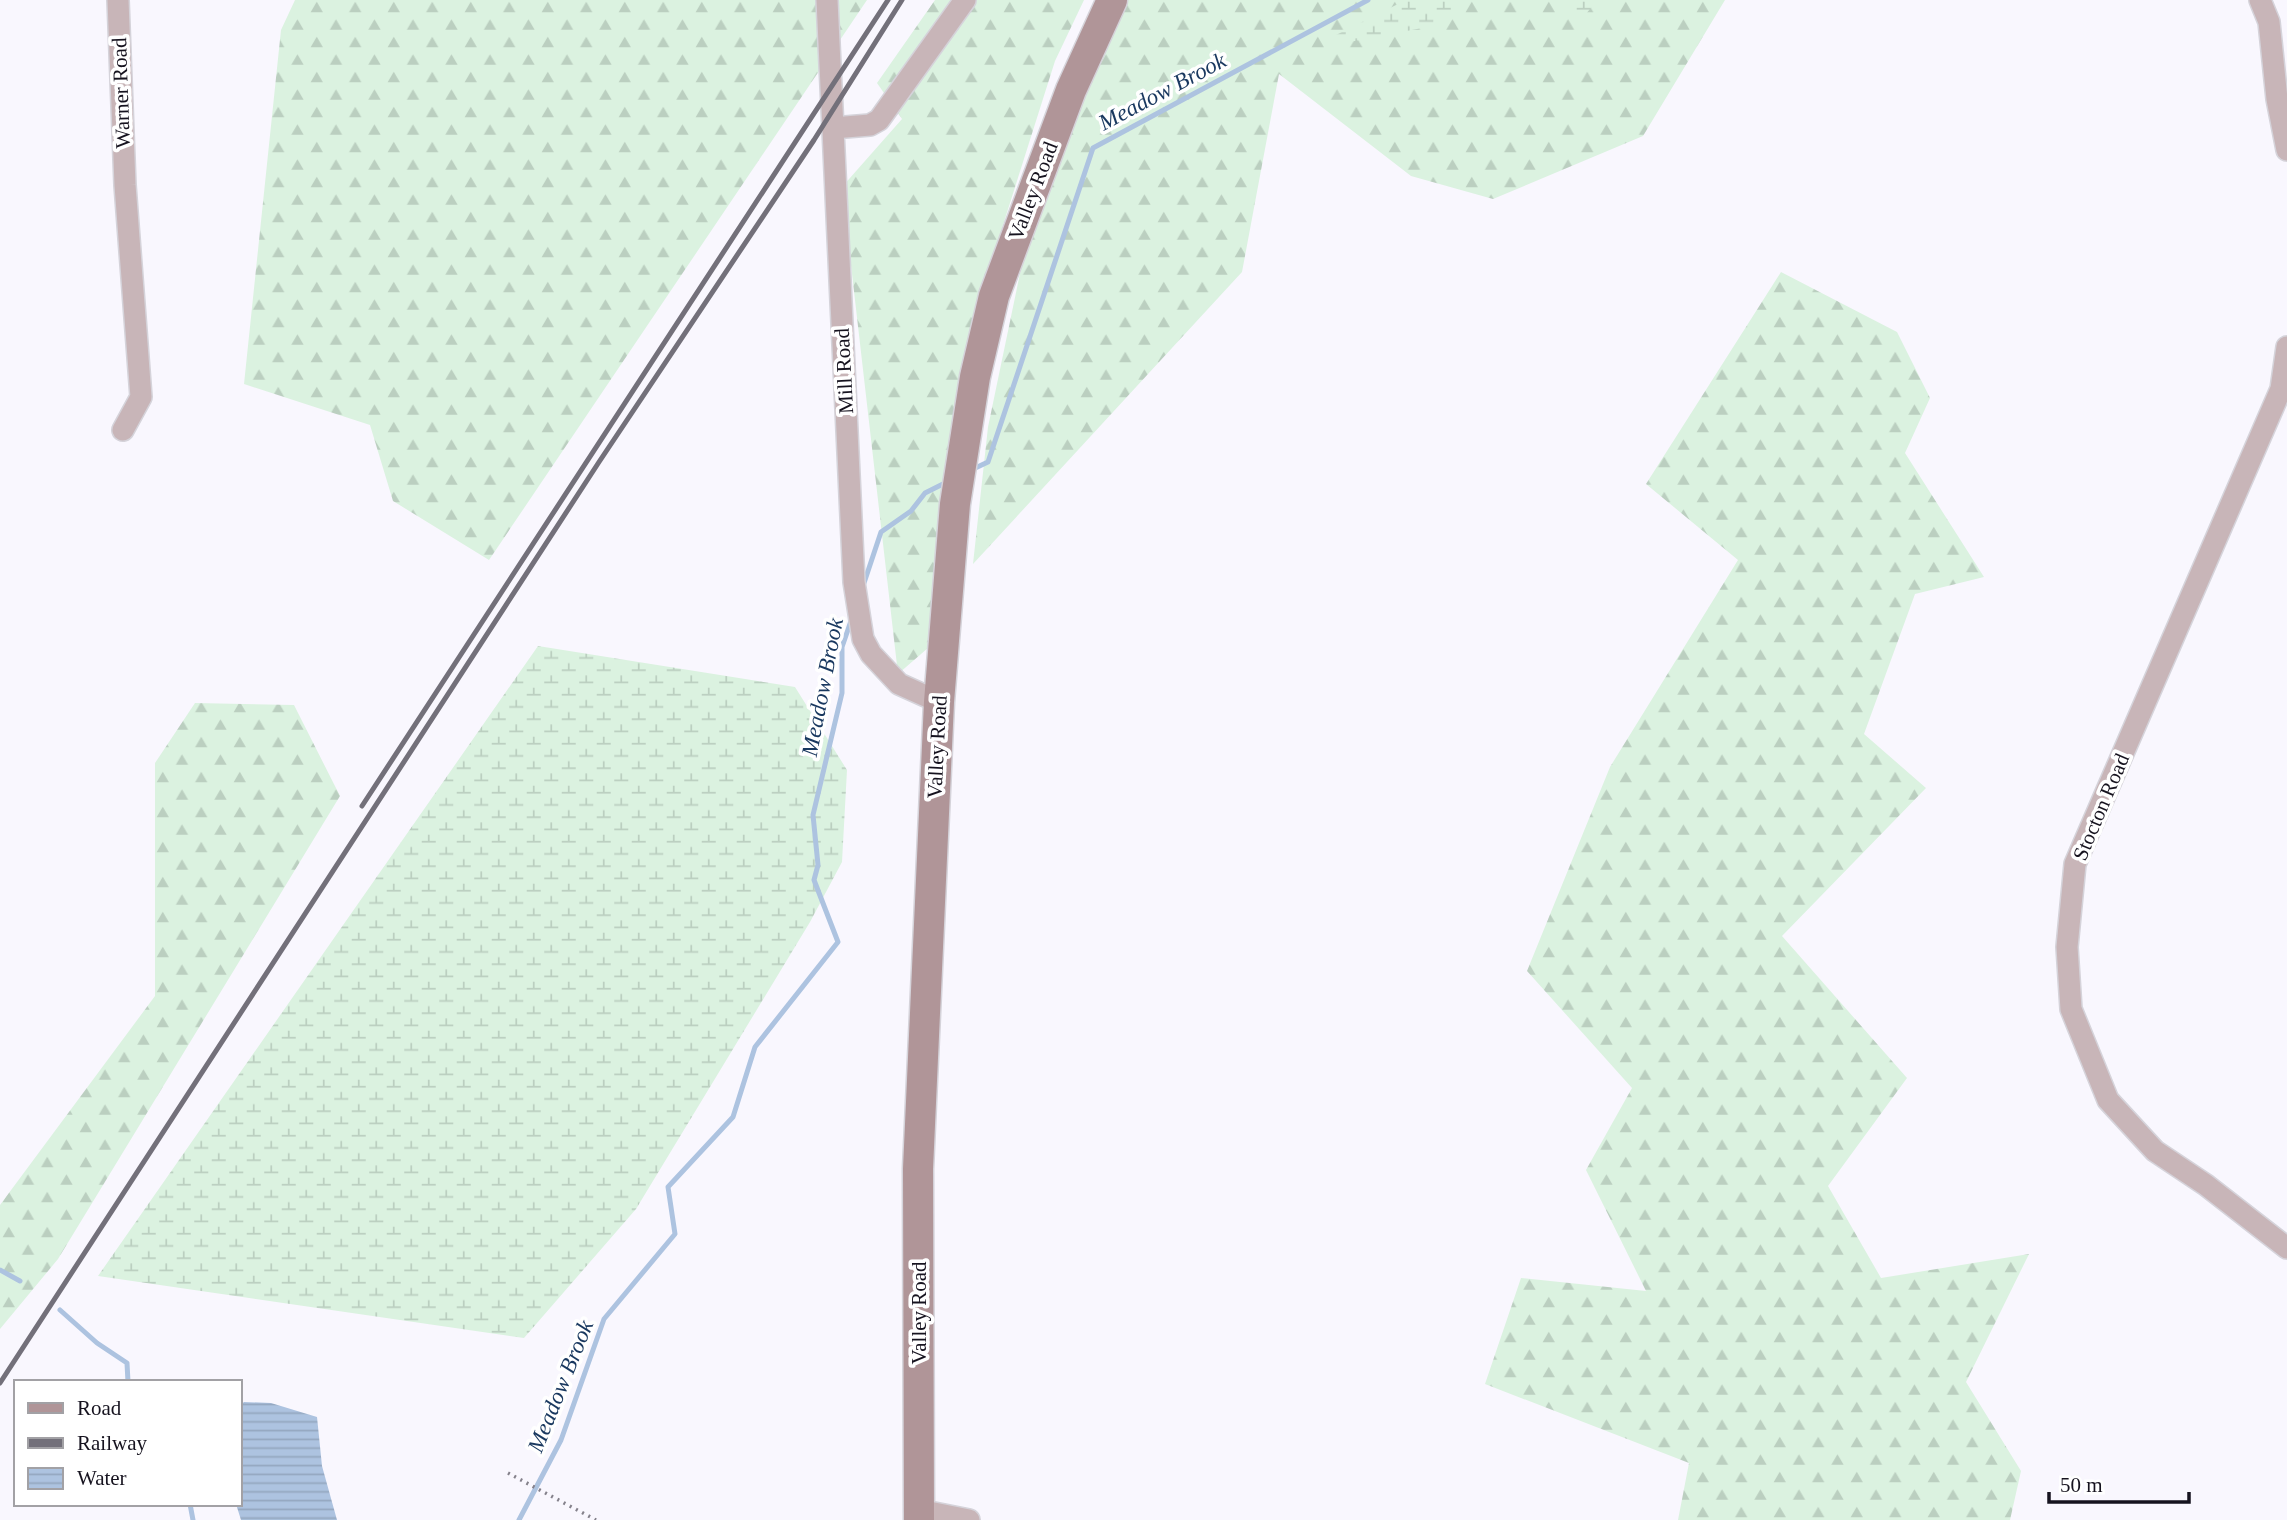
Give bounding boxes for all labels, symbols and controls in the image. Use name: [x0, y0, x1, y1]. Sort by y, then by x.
street label: Warner Road: [107, 37, 135, 149]
water label: Meadow Brook: [1094, 47, 1231, 136]
street label: Valley Road: [1003, 138, 1063, 243]
street label: Mill Road: [830, 327, 858, 414]
water label: Meadow Brook: [797, 615, 848, 759]
street label: Valley Road: [922, 694, 952, 799]
street label: Stocton Road: [2068, 750, 2134, 864]
street label: Valley Road: [907, 1261, 931, 1365]
water label: Meadow Brook: [522, 1316, 599, 1457]
legend: [14, 1380, 242, 1506]
text: Road: [77, 1396, 122, 1420]
text: Railway: [77, 1431, 147, 1455]
scale bar: [2049, 1460, 2189, 1504]
text: Water: [77, 1466, 127, 1490]
text: 50 m: [2060, 1473, 2103, 1497]

